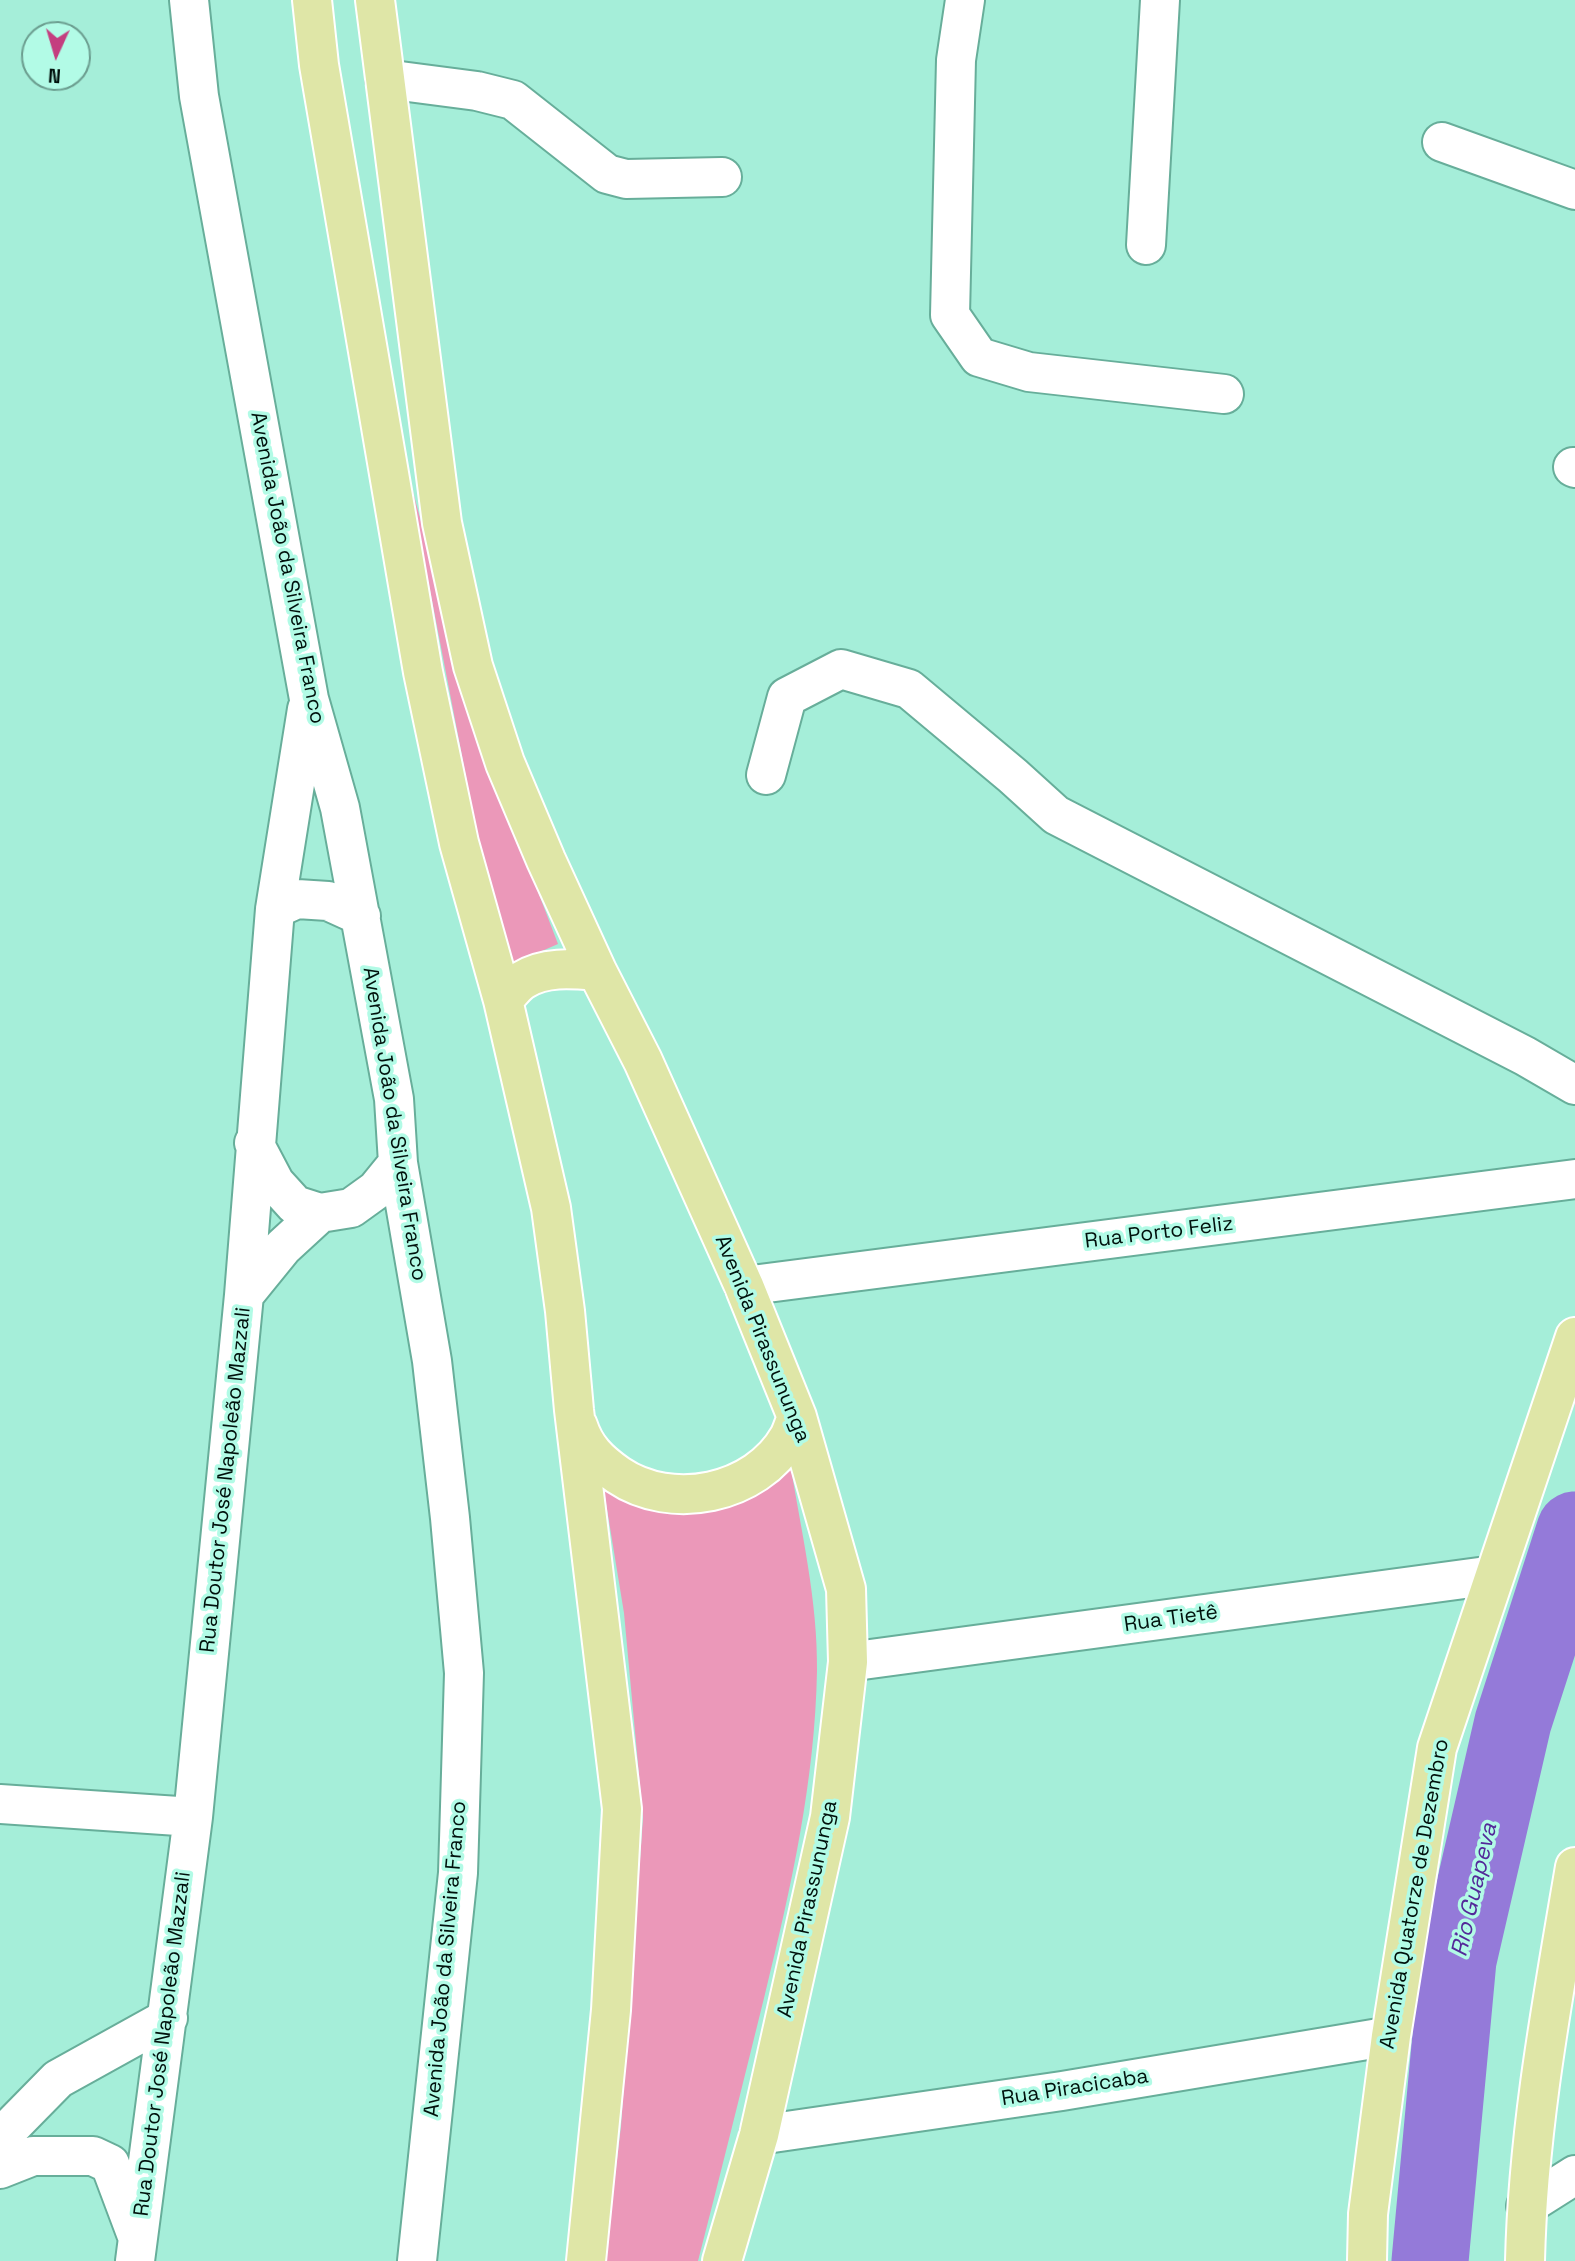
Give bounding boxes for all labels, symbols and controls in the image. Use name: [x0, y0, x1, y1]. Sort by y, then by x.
north arrow: [21, 21, 91, 91]
text: N: [47, 63, 62, 88]
street label: Avenida João da Silveira Franco: [244, 410, 330, 726]
street label: Avenida João da Silveira Franco: [357, 965, 431, 1283]
street label: Rua Porto Feliz: [1083, 1211, 1235, 1255]
street label: Avenida Pirassununga: [709, 1232, 815, 1446]
street label: Rua Doutor José Napoleão Mazzali: [195, 1306, 257, 1654]
street label: Rua Tietê: [1122, 1600, 1220, 1638]
street label: Avenida Quatorze de Dezembro: [1375, 1737, 1455, 2051]
street label: Avenida Pirassununga: [773, 1798, 843, 2020]
street label: Avenida João da Silveira Franco: [420, 1800, 472, 2118]
water label: Rio Guapeva: [1446, 1821, 1504, 1959]
street label: Rua Doutor José Napoleão Mazzali: [129, 1870, 197, 2218]
street label: Rua Piracicaba: [1000, 2064, 1150, 2112]

